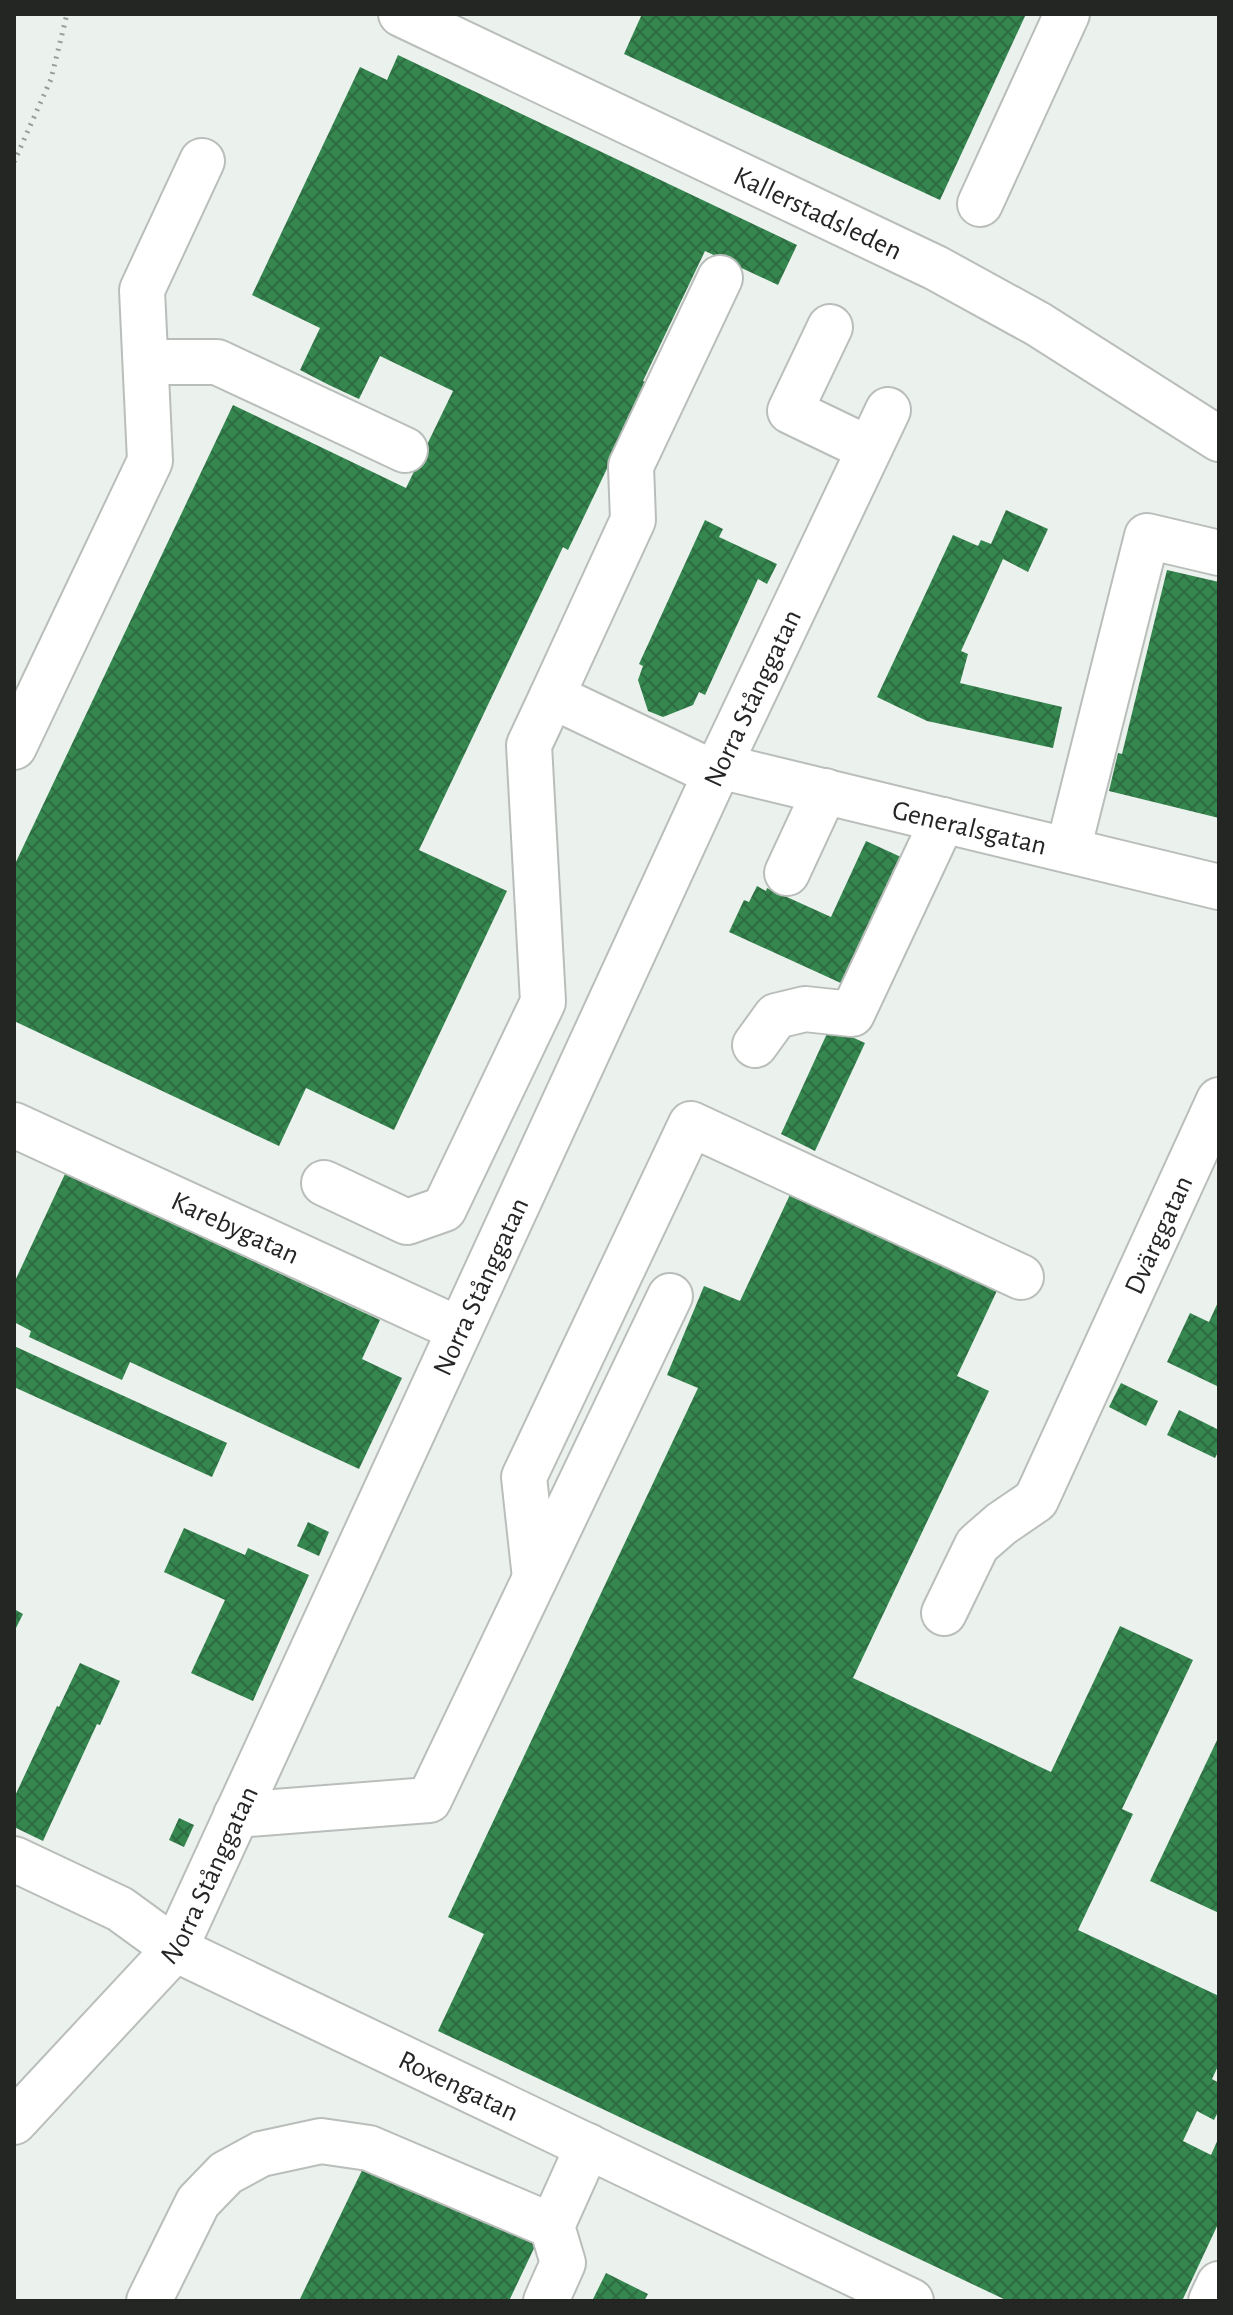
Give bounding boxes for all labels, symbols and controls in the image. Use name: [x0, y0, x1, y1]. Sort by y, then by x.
street label: Kallerstadsleden: [729, 162, 906, 266]
street label: Norra Stånggatan: [699, 606, 807, 791]
street label: Generalsgatan: [889, 796, 1049, 861]
street label: Dvärggatan: [1120, 1172, 1199, 1299]
street label: Karebygatan: [167, 1187, 303, 1270]
street label: Norra Stånggatan: [429, 1194, 535, 1380]
street label: Norra Stånggatan: [156, 1782, 264, 1971]
street label: Roxengatan: [394, 2046, 522, 2127]

